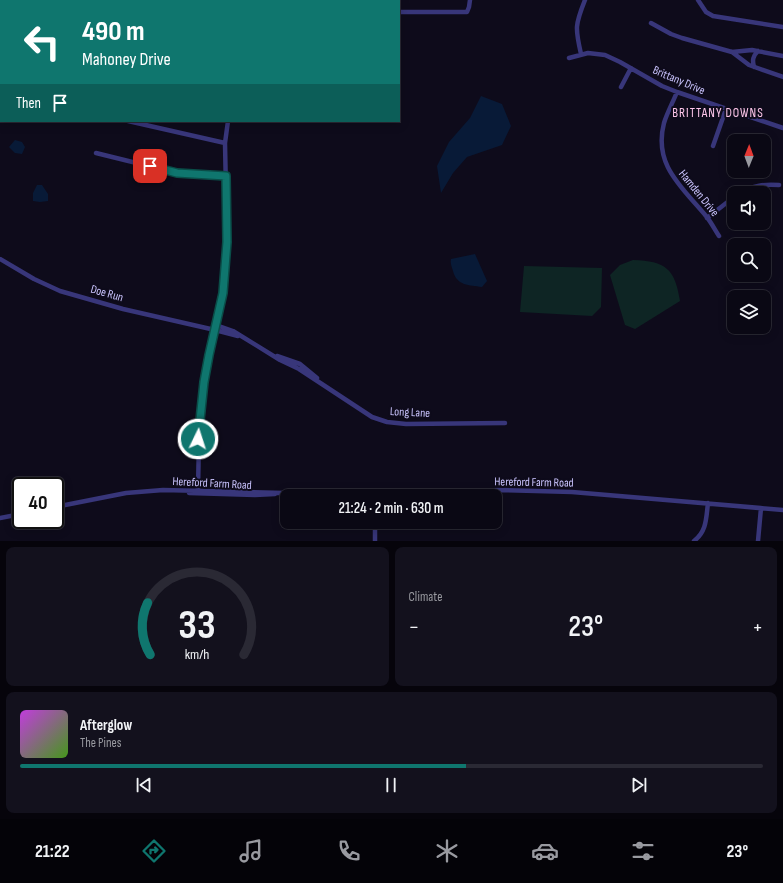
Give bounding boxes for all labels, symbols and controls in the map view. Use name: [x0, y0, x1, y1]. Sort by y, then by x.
text: 490 m: [82, 15, 145, 48]
icon: left: [16, 16, 68, 68]
text: Mahoney Drive: [82, 49, 171, 70]
street label: Brittany Drive: [650, 63, 707, 98]
icon: arrive: [49, 92, 71, 114]
text: Then: [16, 94, 41, 113]
district label: BRITTANY DOWNS: [672, 105, 764, 121]
north arrow: [727, 134, 771, 178]
map controls: [727, 134, 771, 334]
pin: [133, 149, 167, 183]
icon: arrive: [139, 155, 161, 177]
street label: Hamden Drive: [675, 167, 722, 220]
button: sound: [727, 186, 771, 230]
button: search: [727, 238, 771, 282]
street label: Doe Run: [89, 282, 125, 305]
button: layers: [727, 290, 771, 334]
street label: Long Lane: [390, 404, 431, 421]
position arrow: [177, 418, 219, 460]
street label: Hereford Farm Road: [172, 474, 252, 493]
street label: Hereford Farm Road: [494, 474, 574, 491]
speed limit sign: 40: [12, 477, 64, 529]
text: 21:24 · 2 min · 630 m: [339, 499, 443, 518]
text: Climate: [409, 589, 442, 605]
text: 33: [179, 600, 216, 649]
text: 23°: [568, 609, 603, 645]
text: −: [409, 614, 419, 641]
text: +: [752, 614, 763, 641]
text: km/h: [185, 645, 210, 662]
text: Afterglow: [80, 716, 132, 735]
text: The Pines: [80, 735, 121, 751]
icon: previous: [133, 774, 155, 796]
icon: pause: [380, 774, 402, 796]
icon: next: [628, 774, 650, 796]
icon: directions: [140, 837, 168, 865]
icon: music: [237, 837, 265, 865]
icon: phone: [335, 837, 363, 865]
icon: climate: [433, 837, 461, 865]
icon: car: [531, 837, 559, 865]
icon: filters: [629, 837, 657, 865]
text: 21:22: [35, 841, 70, 862]
text: 23°: [726, 841, 748, 862]

